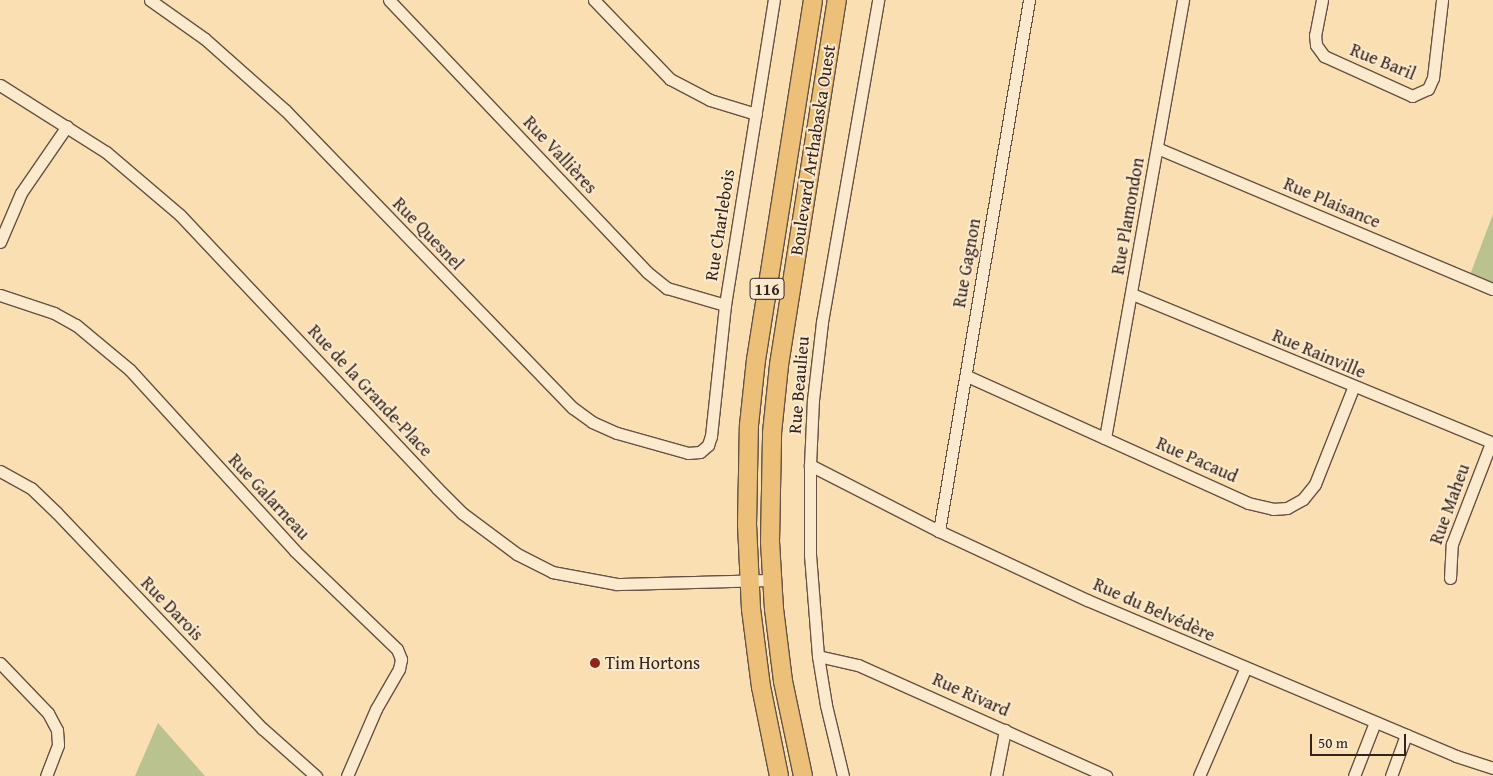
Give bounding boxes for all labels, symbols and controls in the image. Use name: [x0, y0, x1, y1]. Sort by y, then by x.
street label: Rue Baril: [1347, 39, 1419, 85]
street label: Boulevard Arthabaska Ouest: [786, 43, 840, 257]
street label: Rue Vallières: [519, 112, 601, 198]
street label: Rue Plamondon: [1107, 156, 1149, 276]
street label: Rue Charlebois: [701, 168, 739, 282]
street label: Rue Plaisance: [1280, 173, 1384, 233]
street label: Rue Quesnel: [388, 193, 468, 275]
street label: Rue Gagnon: [949, 217, 985, 309]
road number: 116: [750, 276, 784, 302]
street label: Rue de la Grande-Place: [303, 321, 437, 461]
street label: Rue Rainville: [1269, 325, 1369, 383]
street label: Rue Beaulieu: [784, 335, 814, 435]
street label: Rue Pacaud: [1153, 433, 1241, 487]
street label: Rue Galarneau: [224, 450, 314, 544]
street label: Rue Maheu: [1425, 461, 1475, 547]
street label: Rue Darois: [136, 573, 208, 645]
street label: Rue du Belvédère: [1090, 574, 1218, 646]
place label: Tim Hortons: [605, 652, 700, 674]
marker: Tim Hortons: [589, 657, 601, 669]
street label: Rue Rivard: [929, 668, 1013, 722]
scale bar: [1313, 724, 1409, 756]
text: 50 m: [1318, 732, 1348, 753]

